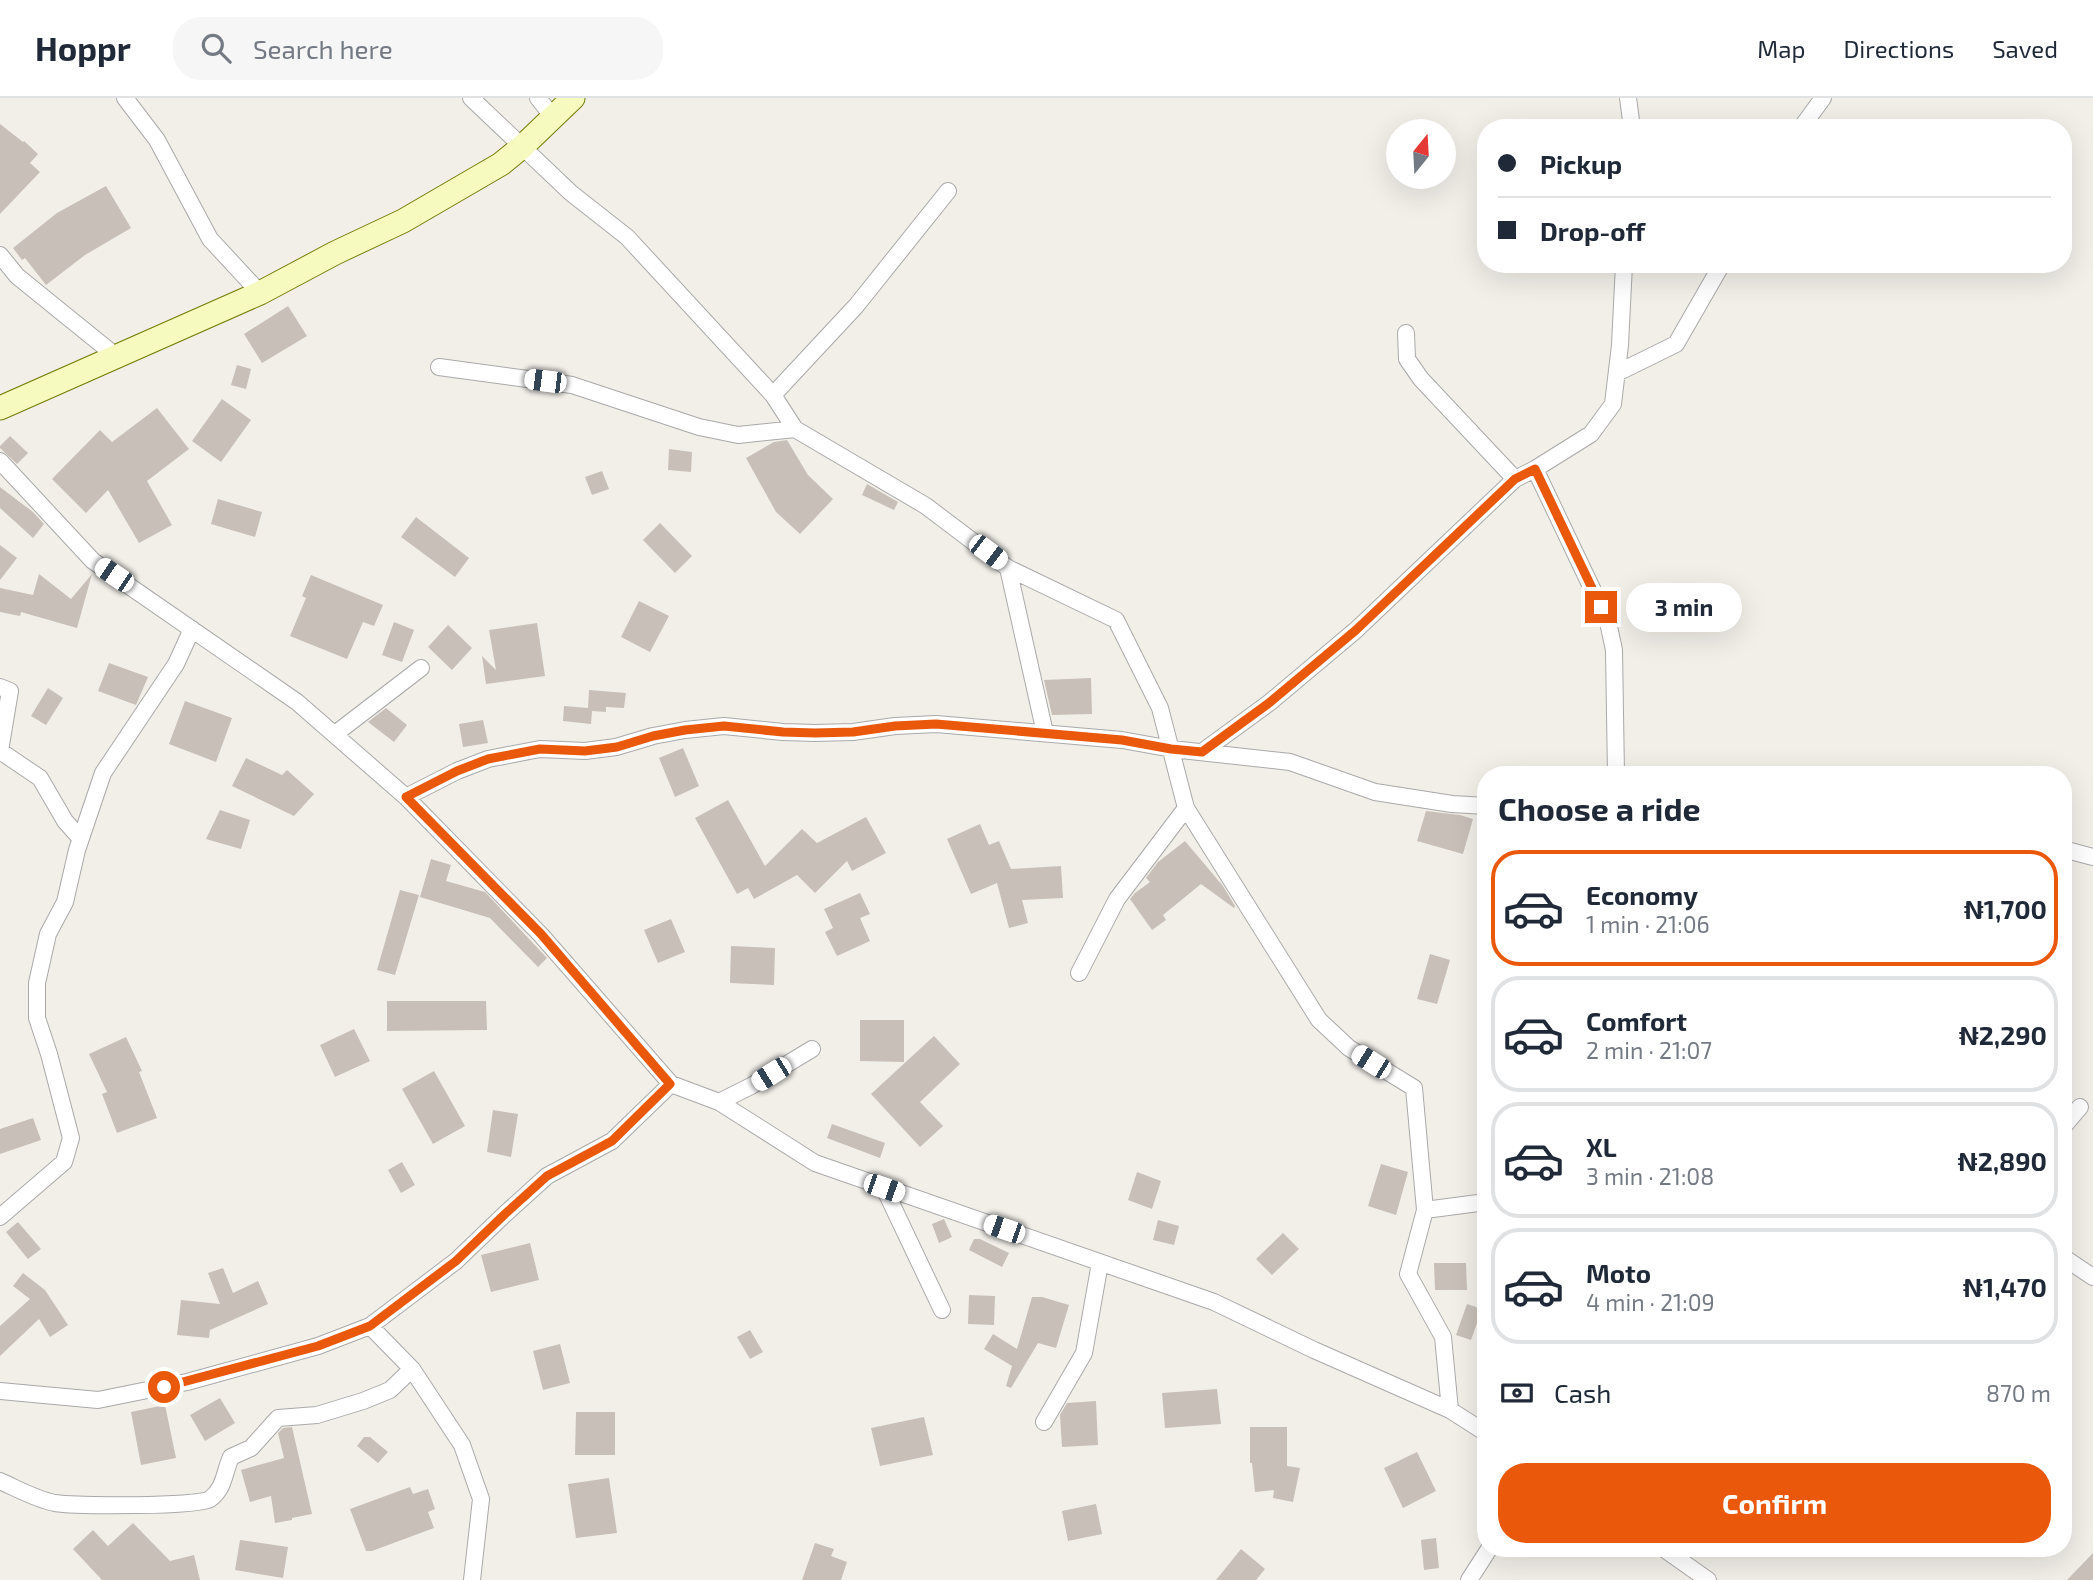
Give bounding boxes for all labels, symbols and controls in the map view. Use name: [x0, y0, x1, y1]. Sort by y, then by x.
search box: [173, 17, 663, 80]
text: Hoppr: [35, 28, 131, 68]
icon: search: [197, 29, 235, 67]
text: Search here: [253, 33, 393, 64]
text: Map: [1757, 34, 1805, 63]
text: Directions: [1843, 34, 1954, 63]
text: Saved: [1992, 34, 2058, 63]
north arrow: [1386, 119, 1456, 189]
map controls: [1386, 119, 1456, 189]
text: Pickup: [1540, 148, 1622, 179]
text: Drop-off: [1540, 215, 1645, 246]
car: [523, 368, 568, 394]
car: [965, 531, 1012, 573]
car: [91, 555, 138, 595]
callout: 3 min: [1626, 582, 1741, 632]
route end: [1585, 591, 1617, 623]
text: 3 min: [1655, 593, 1713, 621]
text: Choose a ride: [1498, 789, 1701, 827]
icon: car: [1502, 877, 1565, 940]
text: Economy: [1586, 879, 1698, 910]
text: ₦1,700: [1964, 893, 2047, 924]
text: 1 min · 21:06: [1586, 910, 1710, 938]
icon: car: [1502, 1003, 1565, 1066]
text: Comfort: [1586, 1005, 1687, 1036]
text: ₦2,290: [1959, 1019, 2047, 1050]
text: 2 min · 21:07: [1586, 1036, 1712, 1064]
car: [1348, 1042, 1395, 1082]
car: [748, 1054, 795, 1094]
icon: car: [1502, 1129, 1565, 1192]
text: XL: [1586, 1131, 1617, 1162]
text: ₦2,890: [1958, 1145, 2047, 1176]
text: 3 min · 21:08: [1586, 1162, 1714, 1190]
car: [861, 1171, 908, 1205]
car: [981, 1212, 1028, 1246]
icon: car: [1502, 1255, 1565, 1318]
text: Moto: [1586, 1257, 1651, 1288]
text: ₦1,470: [1963, 1271, 2047, 1302]
text: 4 min · 21:09: [1586, 1288, 1715, 1316]
route start: [148, 1371, 180, 1403]
icon: cash: [1498, 1374, 1536, 1412]
text: Cash: [1554, 1377, 1611, 1408]
text: 870 m: [1986, 1379, 2051, 1407]
button: Confirm: [1498, 1463, 2051, 1543]

